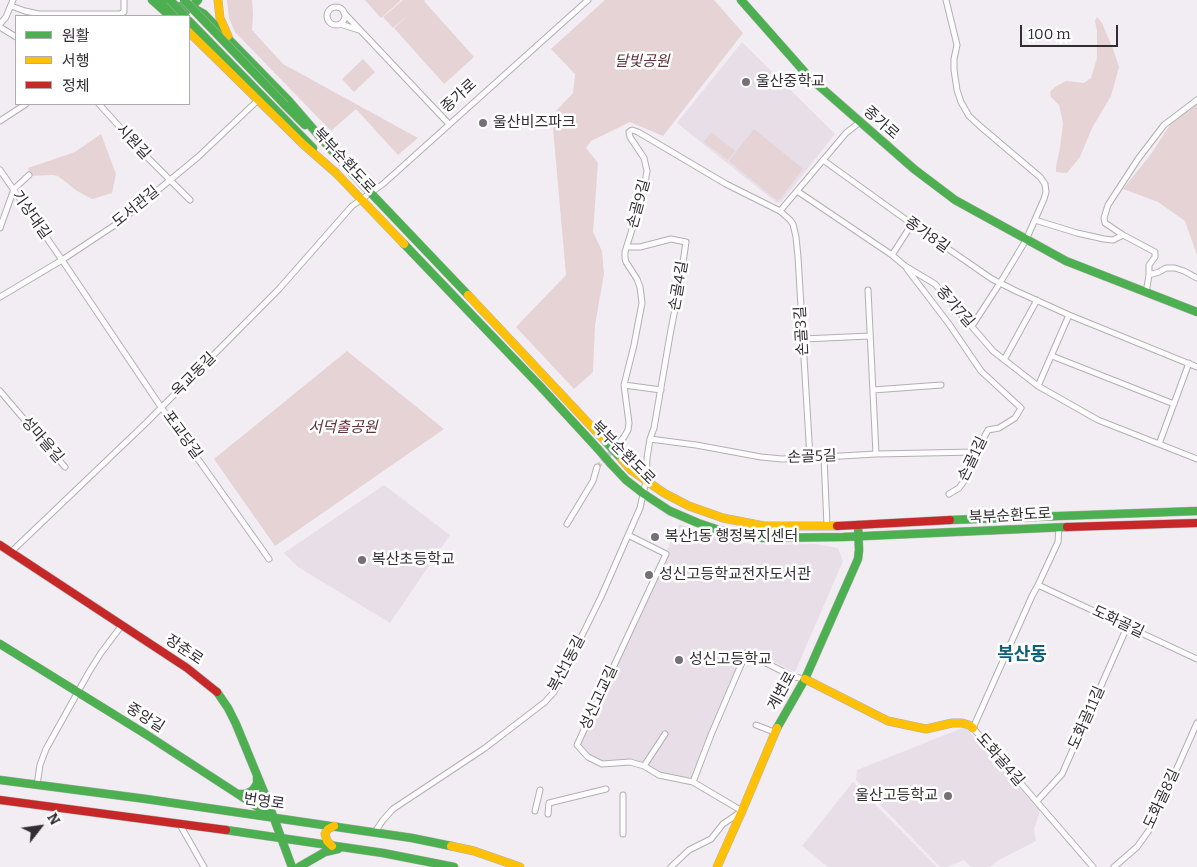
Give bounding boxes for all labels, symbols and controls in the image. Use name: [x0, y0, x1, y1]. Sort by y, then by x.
legend: [15, 15, 190, 105]
scale bar: [1022, 15, 1120, 47]
text: 100 m: [1028, 25, 1071, 43]
text: 원활: [62, 27, 90, 45]
text: 서행: [62, 52, 90, 70]
park label: 달빛공원: [614, 53, 670, 71]
place label: 울산중학교: [756, 73, 825, 91]
street label: 종가로: [438, 75, 480, 117]
marker: 울산중학교: [740, 76, 752, 88]
text: 정체: [62, 77, 90, 95]
street label: 종가로: [859, 103, 903, 143]
place label: 울산비즈파크: [493, 114, 576, 132]
marker: 울산비즈파크: [477, 117, 489, 129]
street label: 시원길: [112, 121, 154, 163]
street label: 북부순환도로: [309, 125, 379, 197]
street label: 손골9길: [624, 177, 654, 231]
street label: 도서관길: [109, 183, 163, 231]
street label: 기상대길: [8, 187, 54, 243]
street label: 종가8길: [901, 213, 953, 257]
street label: 손골4길: [666, 260, 692, 312]
street label: 종가7길: [932, 283, 978, 331]
street label: 손골3길: [792, 306, 812, 356]
street label: 옥교동길: [168, 349, 220, 401]
street label: 포교당길: [158, 407, 206, 463]
street label: 성마을길: [17, 413, 67, 467]
street label: 북부순환도로: [587, 417, 659, 489]
park label: 서덕출공원: [309, 419, 377, 437]
street label: 손골1길: [955, 434, 991, 484]
street label: 손골5길: [787, 447, 837, 467]
street label: 북부순환도로: [968, 505, 1052, 527]
place label: 복산1동 행정복지센터: [665, 528, 798, 546]
marker: 복산1동 행정복지센터: [649, 531, 661, 543]
place label: 복산초등학교: [372, 551, 455, 569]
marker: 복산초등학교: [356, 554, 368, 566]
place label: 성신고등학교전자도서관: [659, 566, 811, 584]
marker: 성신고등학교전자도서관: [643, 569, 655, 581]
street label: 도화골길: [1089, 602, 1147, 642]
street label: 장춘로: [162, 631, 206, 669]
street label: 복산1동길: [545, 633, 589, 695]
district label: 복산동: [997, 644, 1047, 666]
place label: 성신고등학교: [689, 651, 772, 669]
marker: 성신고등학교: [673, 654, 685, 666]
street label: 성신고교길: [576, 663, 622, 733]
street label: 계변로: [764, 669, 800, 713]
street label: 도화골11길: [1065, 684, 1109, 752]
street label: 중앙길: [123, 699, 167, 737]
street label: 도화골4길: [972, 730, 1028, 790]
street label: 도화골8길: [1140, 766, 1184, 832]
place label: 울산고등학교: [855, 787, 938, 805]
street label: 번영로: [242, 790, 286, 814]
marker: 울산고등학교: [942, 790, 954, 802]
north arrow: [15, 802, 65, 852]
text: N: [43, 810, 63, 828]

